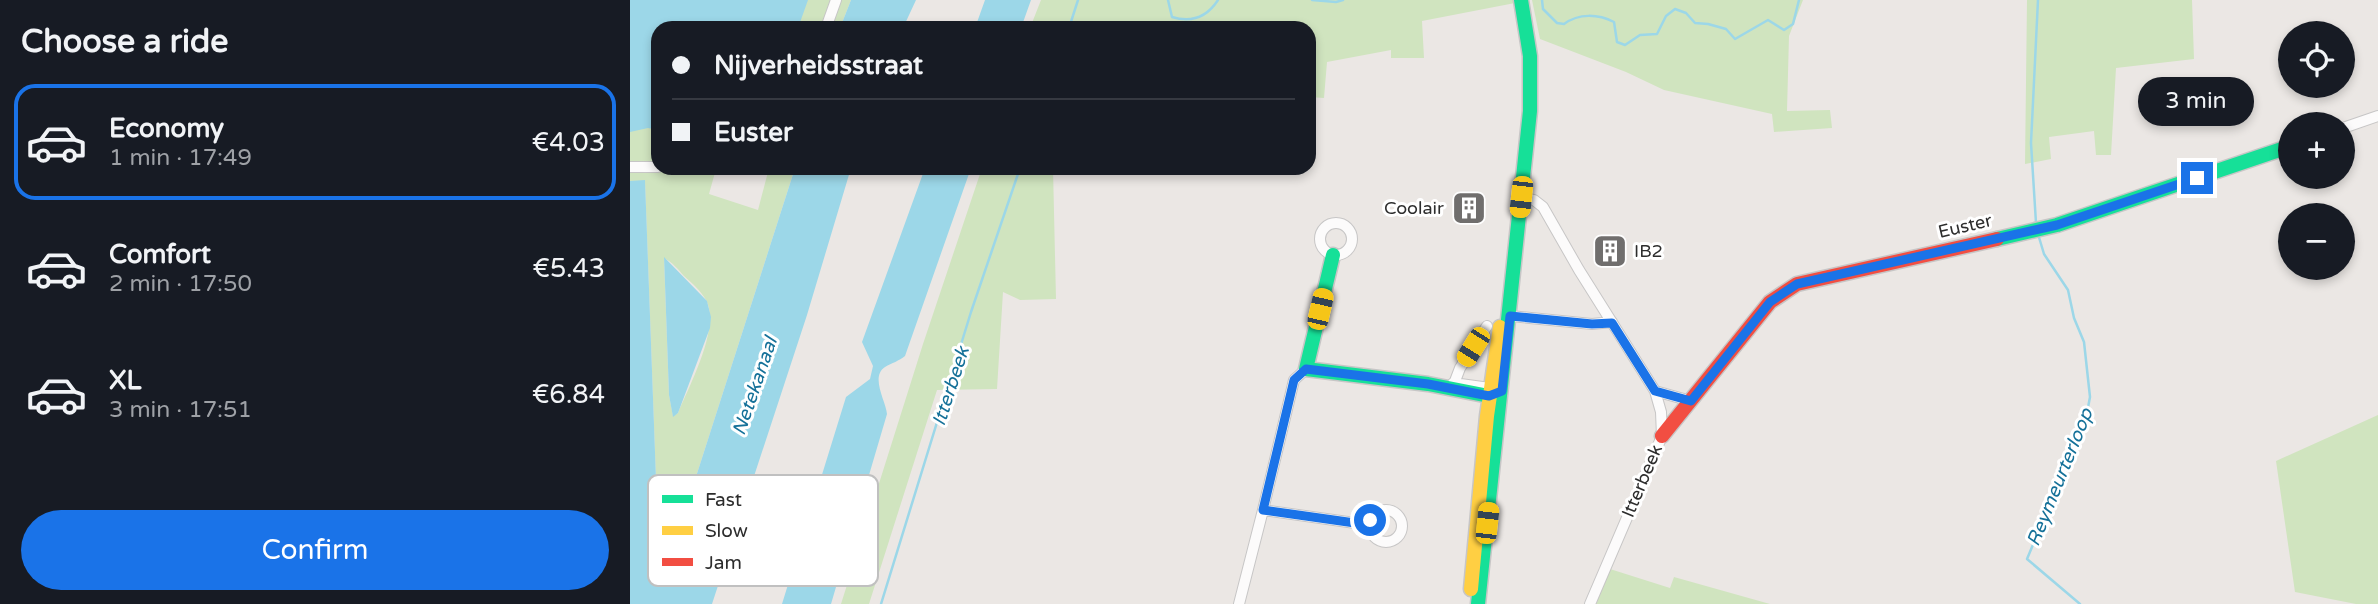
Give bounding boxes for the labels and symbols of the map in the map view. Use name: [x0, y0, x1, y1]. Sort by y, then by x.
callout: 3 min: [2139, 76, 2255, 125]
route end: [2181, 162, 2213, 194]
car: [1509, 175, 1534, 219]
building icon: Coolair: [1450, 189, 1488, 227]
place label: Coolair: [1384, 197, 1444, 219]
street label: Euster: [1936, 209, 1994, 243]
building icon: IB2: [1591, 232, 1629, 270]
place label: IB2: [1634, 240, 1663, 262]
car: [1306, 286, 1335, 332]
car: [1453, 324, 1494, 370]
water label: Netekanaal: [728, 332, 783, 438]
water label: Itterbeek: [928, 343, 975, 428]
water label: Reymeurterloop: [2022, 404, 2098, 549]
street label: Itterbeek: [1617, 441, 1667, 521]
legend: [648, 475, 878, 586]
text: Fast: [705, 489, 742, 511]
car: [1475, 501, 1500, 545]
route start: [1354, 504, 1386, 536]
text: Slow: [705, 520, 748, 542]
text: Jam: [705, 552, 742, 574]

